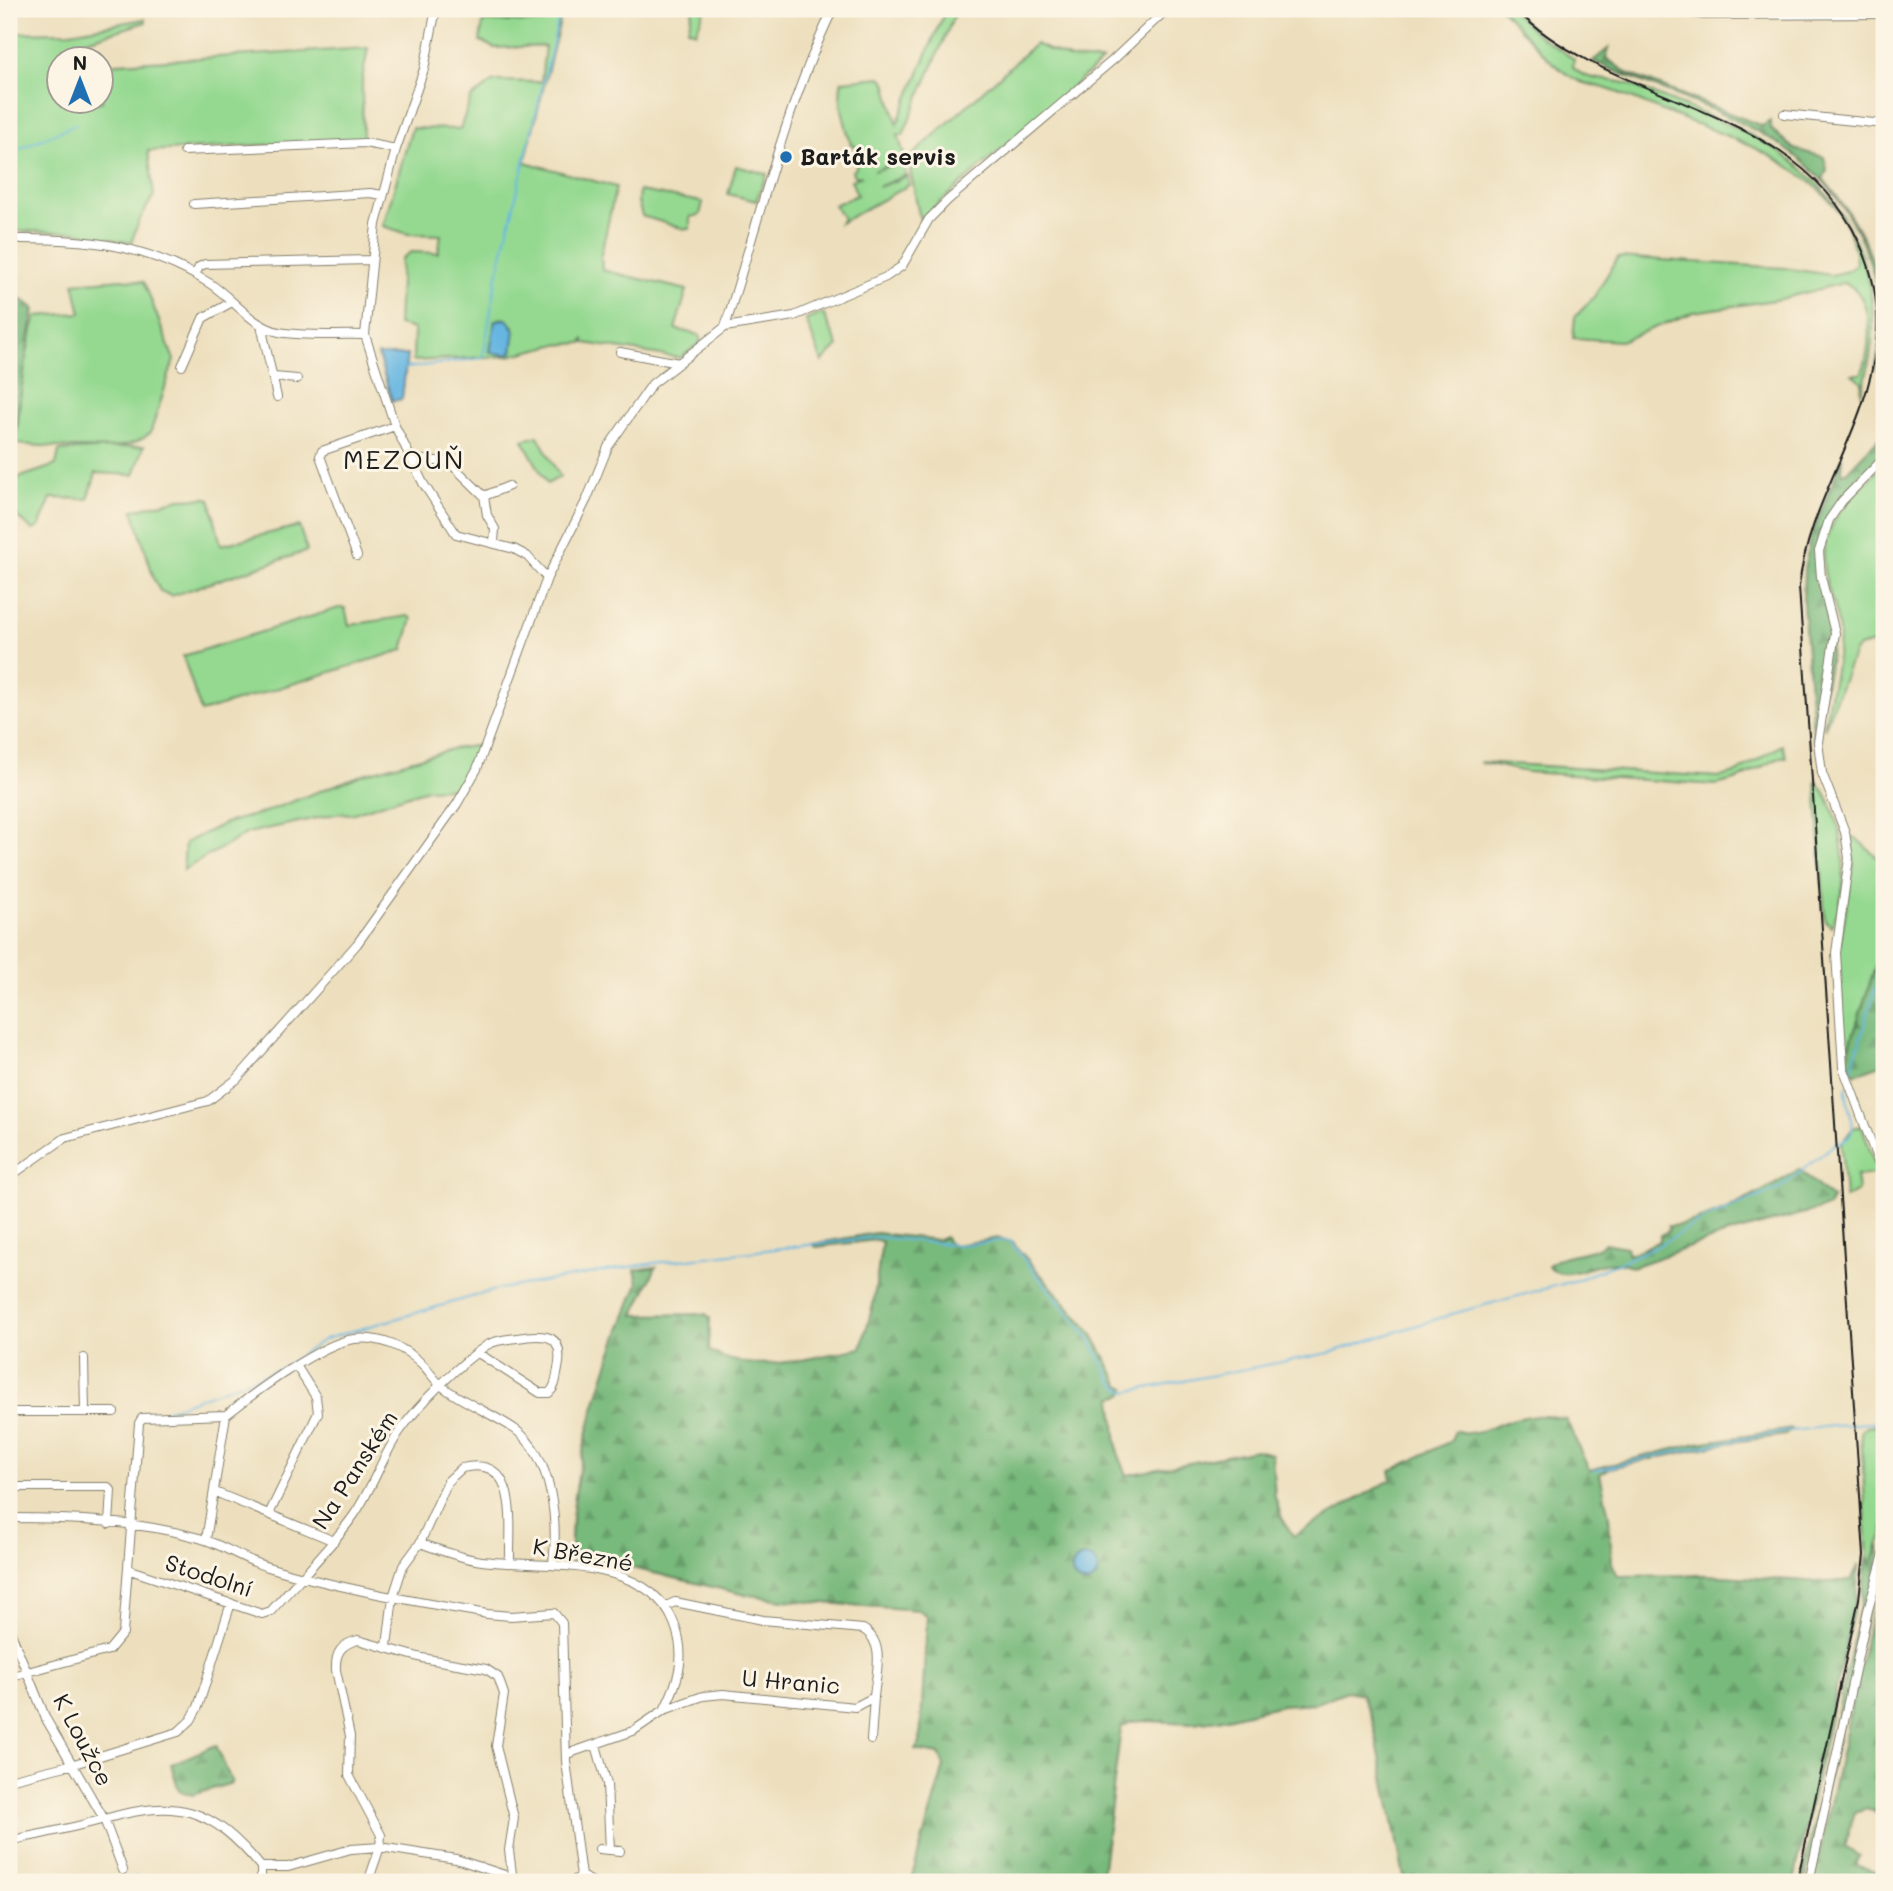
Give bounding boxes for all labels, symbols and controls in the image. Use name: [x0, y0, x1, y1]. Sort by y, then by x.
north arrow: [46, 46, 116, 116]
text: N: [73, 50, 87, 75]
place label: Barták servis: [800, 141, 956, 171]
marker: Barták servis: [778, 149, 794, 165]
district label: MEZOUŇ: [343, 442, 465, 476]
street label: Na Panském: [305, 1404, 404, 1535]
street label: K Březné: [531, 1530, 636, 1578]
street label: Stodolní: [162, 1547, 257, 1603]
street label: U Hranic: [741, 1662, 841, 1700]
street label: K Loužce: [47, 1688, 121, 1791]

